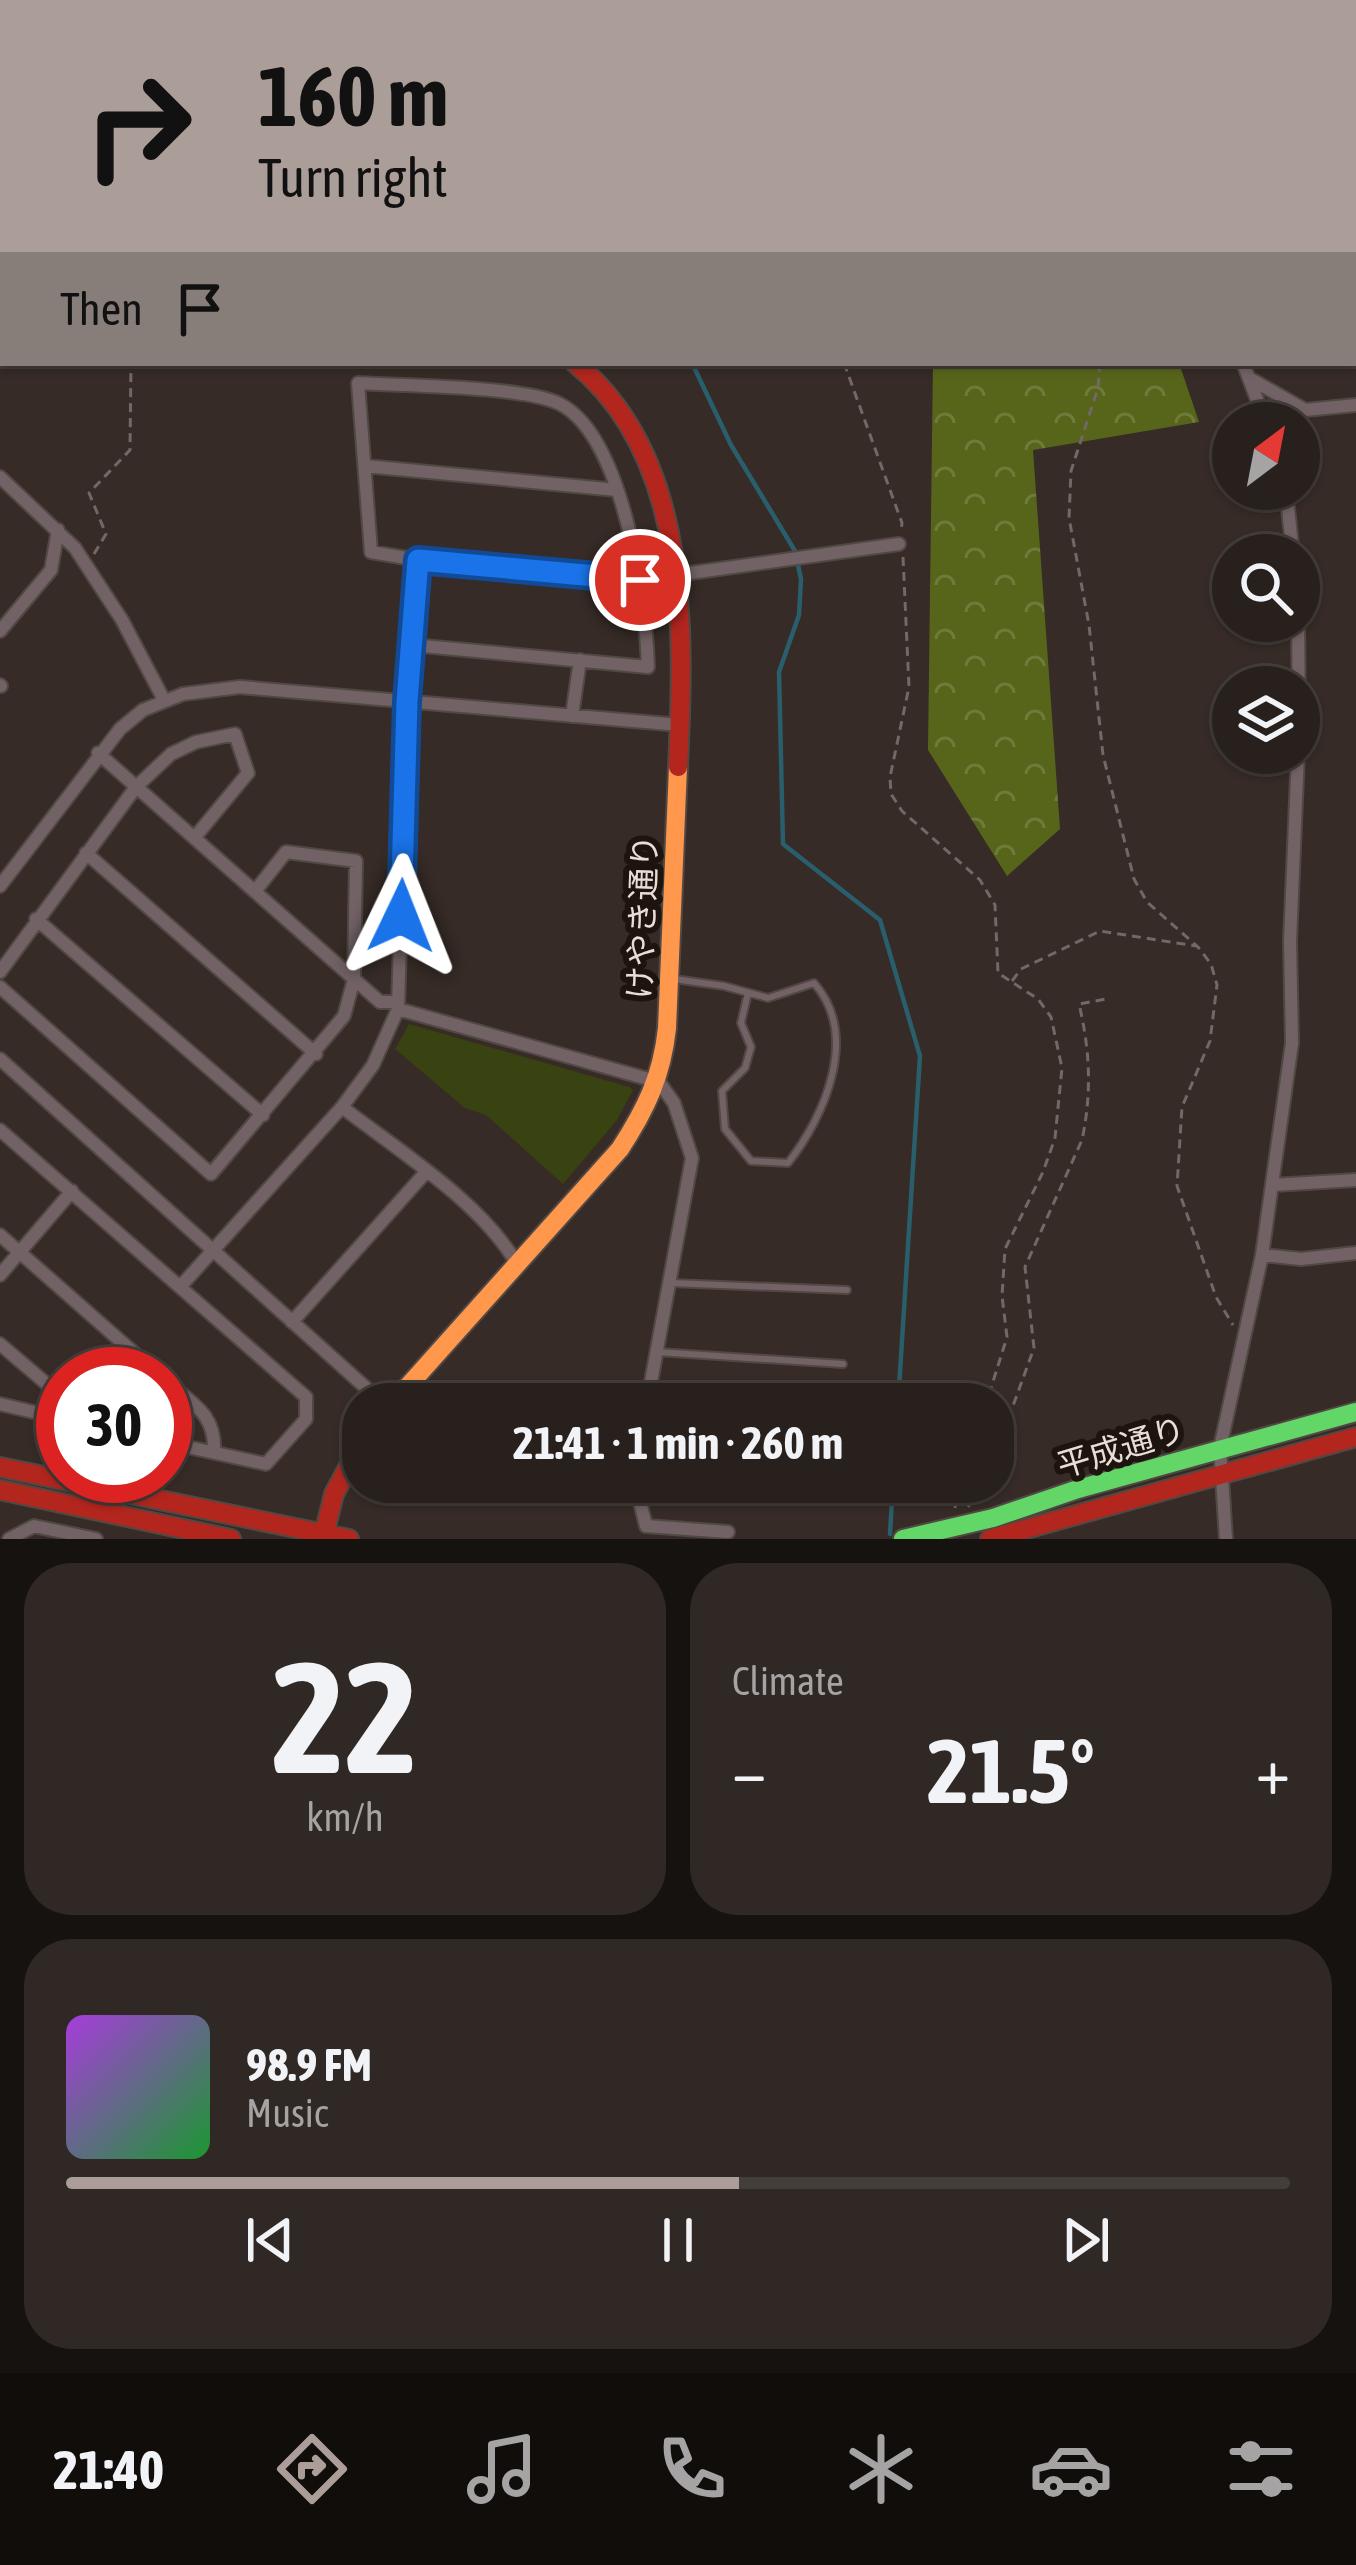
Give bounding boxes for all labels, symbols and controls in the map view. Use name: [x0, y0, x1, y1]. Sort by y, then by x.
icon: right: [60, 48, 216, 204]
text: 160 m: [258, 48, 448, 144]
text: Turn right: [258, 147, 448, 208]
icon: arrive: [167, 276, 233, 342]
text: Then: [60, 283, 143, 335]
north arrow: [1212, 402, 1320, 510]
map controls: [1212, 402, 1320, 774]
pin: [589, 529, 691, 631]
button: search: [1212, 534, 1320, 642]
icon: arrive: [607, 547, 673, 613]
button: layers: [1212, 666, 1320, 774]
street label: けやき通り: [620, 834, 664, 1000]
position arrow: [338, 853, 464, 979]
speed limit sign: 30: [36, 1347, 192, 1503]
street label: 平成通り: [1052, 1410, 1190, 1484]
text: 21:41 · 1 min · 260 m: [513, 1417, 843, 1469]
text: 22: [272, 1627, 418, 1806]
text: Climate: [732, 1659, 844, 1703]
text: 21.5°: [927, 1719, 1095, 1822]
text: −: [732, 1732, 766, 1808]
text: +: [1256, 1732, 1290, 1808]
text: km/h: [306, 1795, 384, 1839]
text: 98.9 FM: [246, 2039, 372, 2091]
text: Music: [246, 2091, 328, 2135]
icon: previous: [237, 2207, 303, 2273]
icon: pause: [645, 2207, 711, 2273]
icon: next: [1053, 2207, 1119, 2273]
icon: directions: [270, 2427, 354, 2511]
icon: music: [460, 2427, 544, 2511]
icon: phone: [650, 2427, 734, 2511]
icon: climate: [839, 2427, 923, 2511]
icon: car: [1029, 2427, 1113, 2511]
icon: filters: [1219, 2427, 1303, 2511]
text: 21:40: [53, 2439, 164, 2500]

